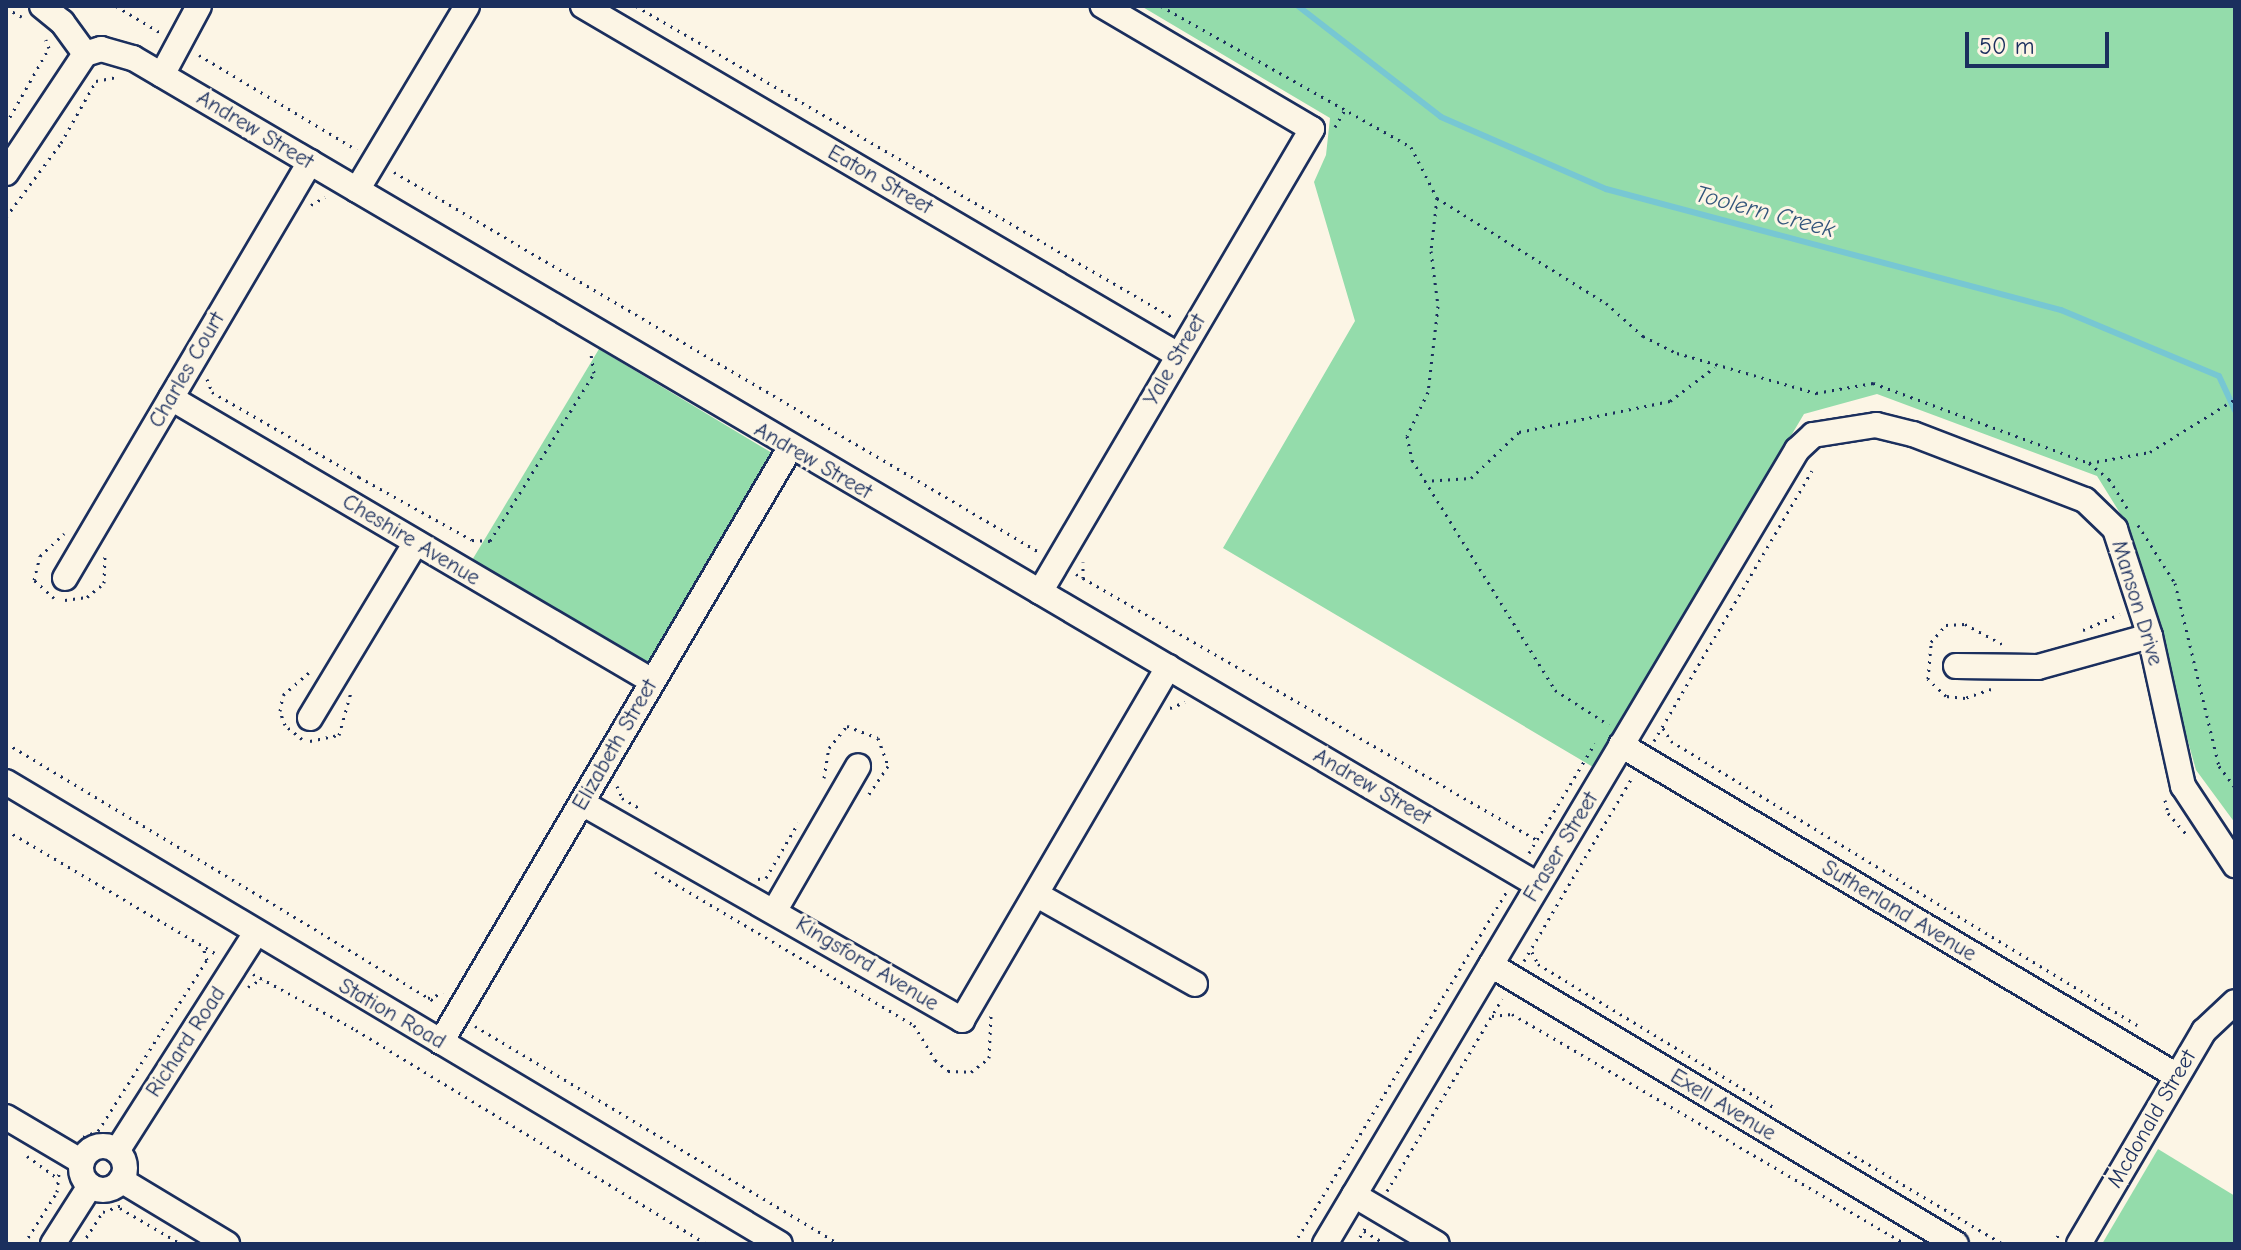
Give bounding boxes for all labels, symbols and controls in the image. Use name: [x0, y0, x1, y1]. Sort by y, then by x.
scale bar: [1969, 16, 2113, 66]
text: 50 m: [1979, 32, 2035, 60]
street label: Andrew Street: [192, 85, 318, 175]
street label: Eaton Street: [823, 139, 937, 221]
water label: Toolern Creek: [1692, 180, 1838, 244]
street label: Charles Court: [143, 307, 231, 433]
street label: Yale Street: [1138, 310, 1212, 410]
street label: Andrew Street: [749, 417, 877, 505]
street label: Cheshire Avenue: [337, 489, 485, 591]
street label: Manson Drive: [2105, 537, 2169, 669]
street label: Elizabeth Street: [567, 675, 663, 815]
street label: Andrew Street: [1308, 743, 1436, 831]
street label: Fraser Street: [1518, 787, 1604, 907]
street label: Sutherland Avenue: [1817, 854, 1981, 968]
street label: Kingsford Avenue: [791, 911, 943, 1017]
street label: Station Road: [334, 973, 450, 1055]
street label: Richard Road: [140, 982, 232, 1102]
street label: Mcdonald Street: [2102, 1045, 2202, 1193]
street label: Exell Avenue: [1666, 1063, 1780, 1147]

